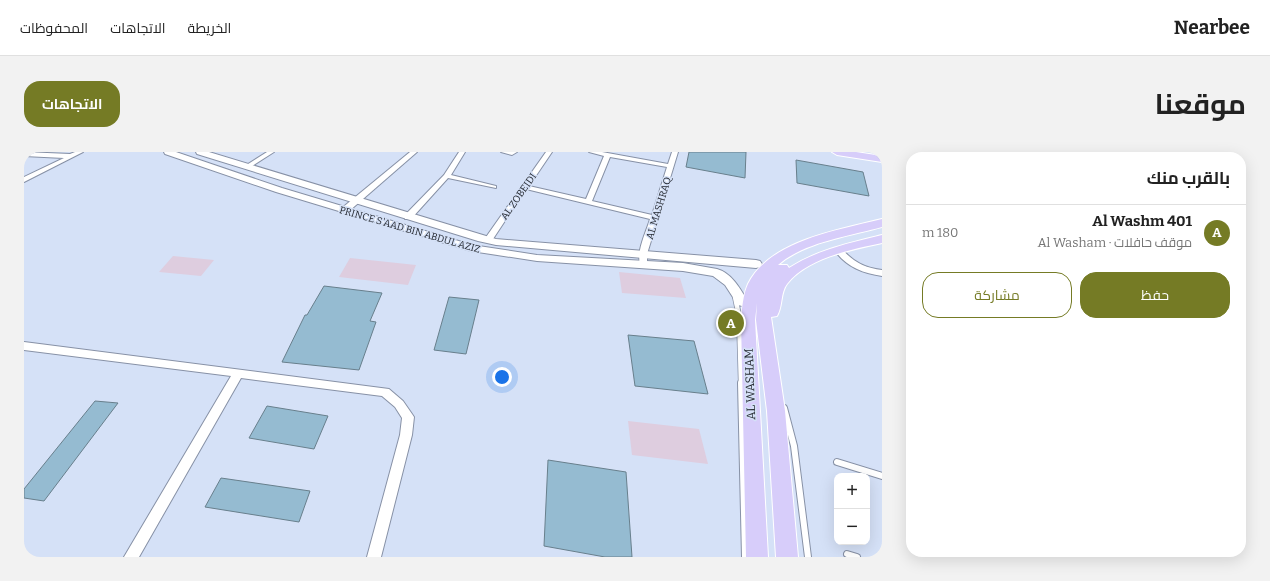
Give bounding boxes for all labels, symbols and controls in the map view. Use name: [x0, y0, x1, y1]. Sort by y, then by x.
text: Nearbee: [1174, 16, 1250, 39]
text: المحفوظات: [20, 20, 88, 37]
text: الاتجاهات: [110, 20, 166, 37]
text: الخريطة: [188, 20, 231, 37]
button: الاتجاهات: [24, 81, 120, 127]
text: موقعنا: [1155, 88, 1246, 121]
text: بالقرب منك: [1147, 168, 1230, 189]
street label: AL ZOBEIDI: [498, 171, 540, 222]
street label: AL MASHRAQ: [644, 174, 675, 241]
street label: PRINCE S'AAD BIN ABDUL AZIZ: [338, 204, 482, 256]
text: Al Washm 401: [1092, 212, 1192, 230]
text: 180 m: [922, 225, 958, 240]
text: A: [1212, 225, 1222, 240]
text: موقف حافلات · Al Washam: [1038, 235, 1192, 250]
button: مشاركة: [922, 272, 1072, 318]
button: حفظ: [1080, 272, 1230, 318]
pin: A: [718, 308, 744, 338]
street label: AL WASHAM: [742, 348, 758, 420]
your location: [492, 367, 512, 387]
map controls: [834, 473, 870, 545]
button: +: [834, 473, 870, 509]
button: −: [834, 509, 870, 545]

